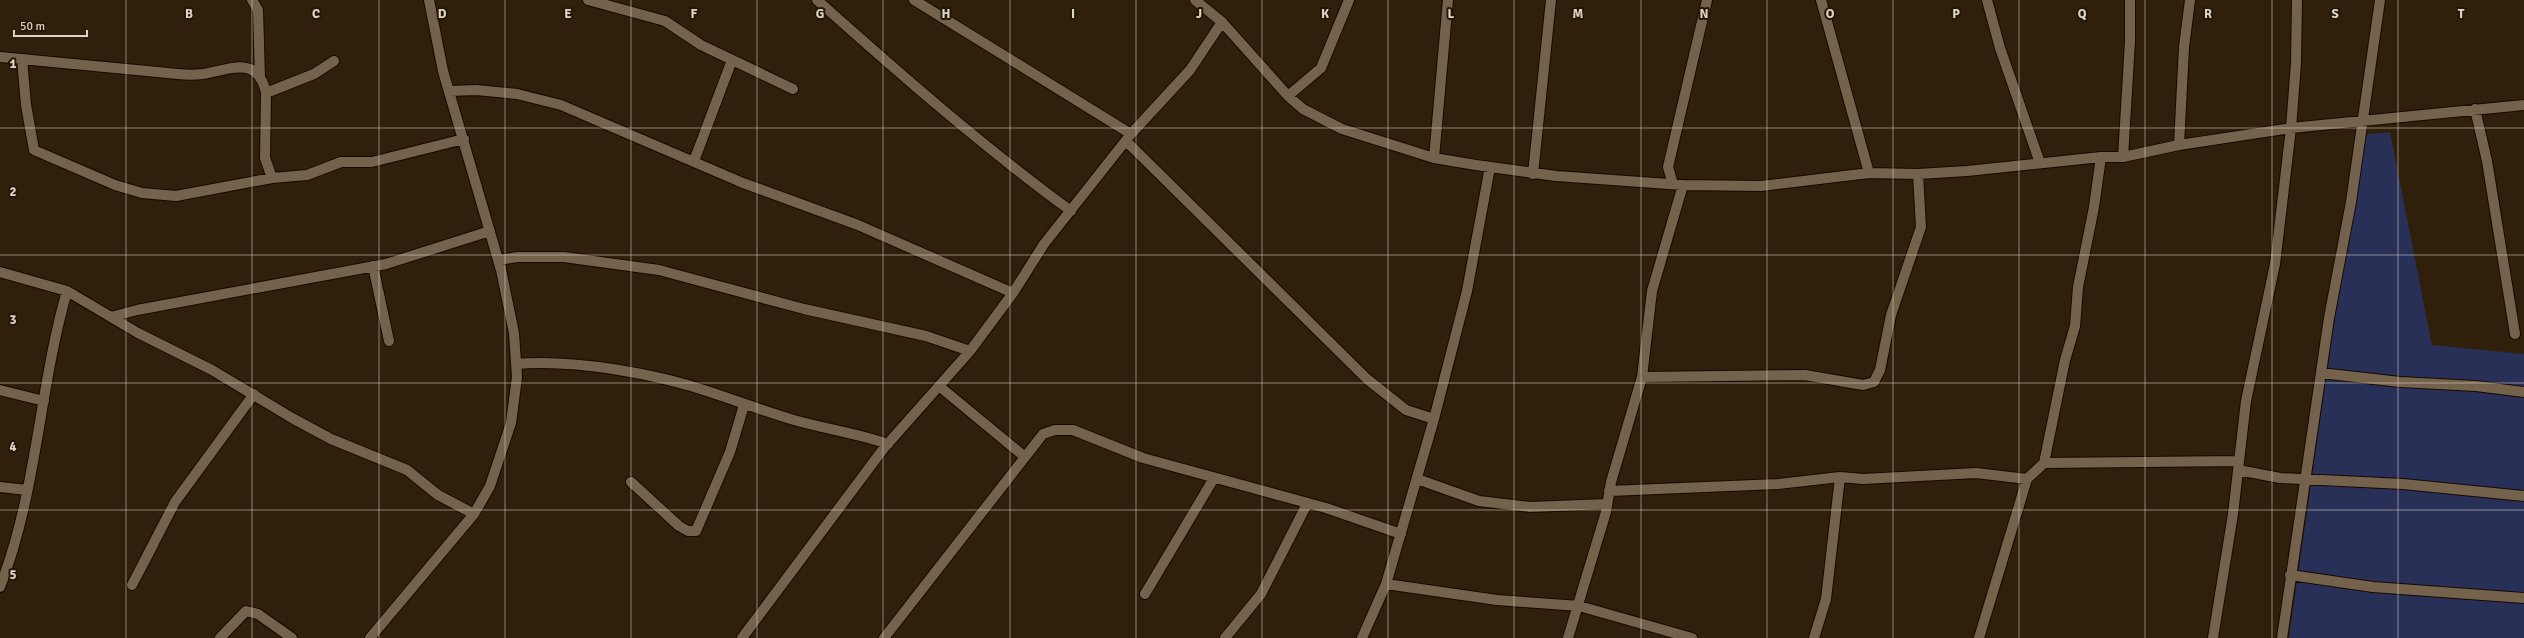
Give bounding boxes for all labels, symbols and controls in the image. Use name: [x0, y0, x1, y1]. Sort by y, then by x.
text: B: [185, 6, 193, 22]
text: C: [312, 6, 320, 22]
text: D: [438, 6, 447, 22]
text: E: [564, 6, 572, 22]
text: F: [691, 6, 698, 22]
text: G: [816, 6, 824, 22]
text: H: [942, 6, 950, 22]
text: I: [1071, 6, 1075, 22]
text: J: [1196, 6, 1202, 22]
text: K: [1321, 6, 1329, 22]
text: L: [1448, 6, 1455, 22]
text: M: [1573, 6, 1584, 22]
text: N: [1699, 6, 1709, 22]
text: O: [1826, 6, 1835, 22]
text: P: [1952, 6, 1960, 22]
text: Q: [2078, 6, 2087, 22]
text: R: [2204, 6, 2212, 22]
text: S: [2331, 6, 2339, 22]
text: T: [2458, 6, 2465, 22]
scale bar: [14, 12, 87, 38]
text: 50 m: [20, 19, 45, 34]
text: 1: [9, 56, 17, 72]
text: 2: [9, 184, 17, 200]
text: 3: [9, 312, 17, 328]
text: 4: [9, 439, 17, 455]
text: 5: [9, 567, 17, 583]

